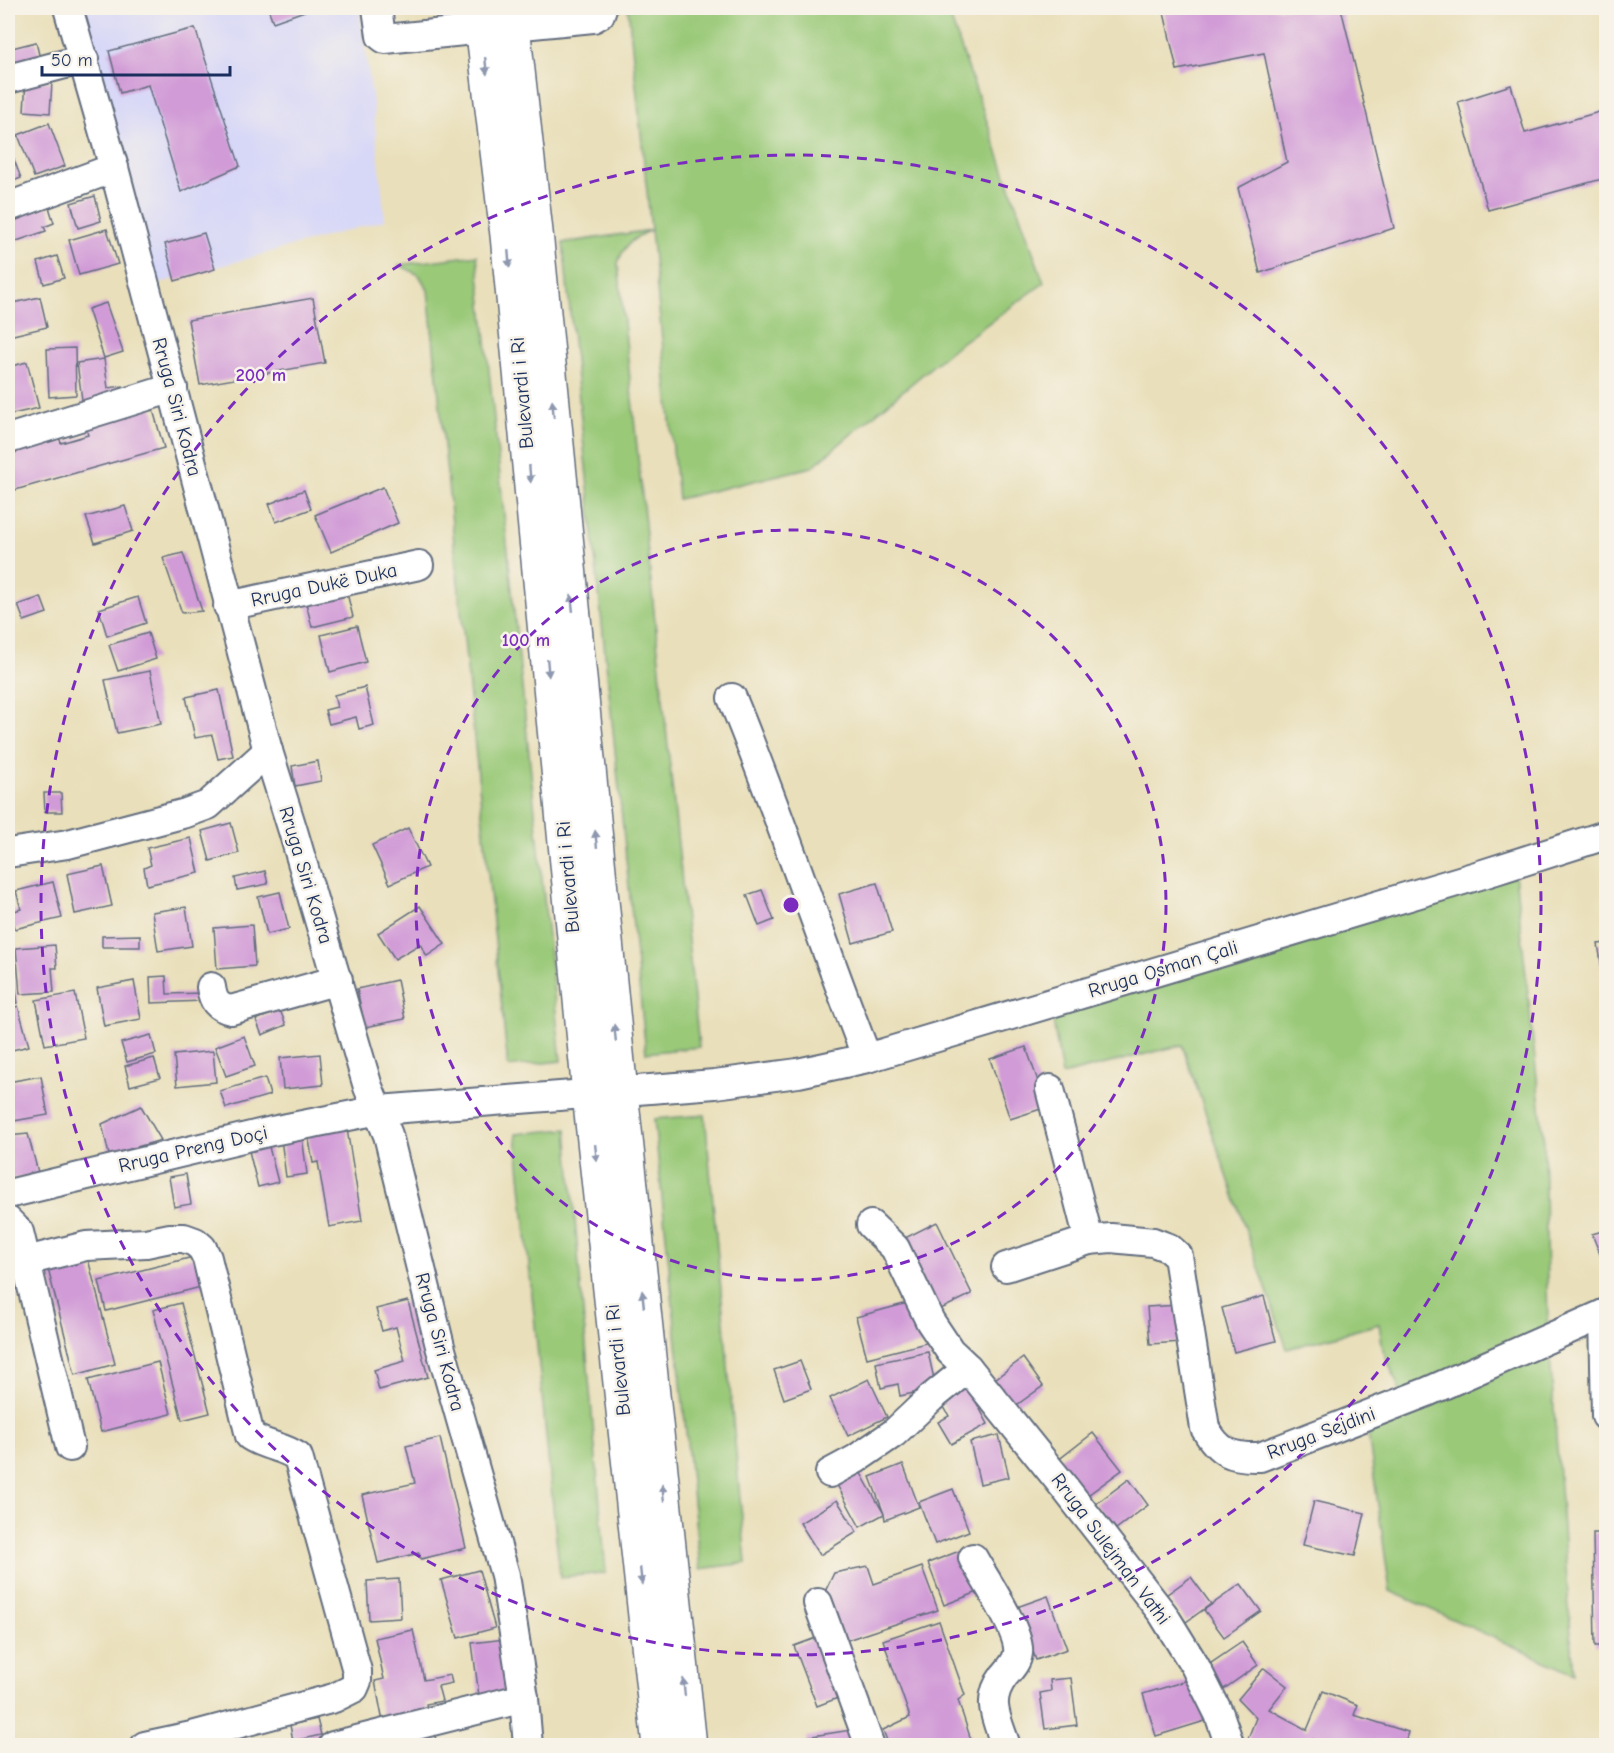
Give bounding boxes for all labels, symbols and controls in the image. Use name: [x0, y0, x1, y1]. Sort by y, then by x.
scale bar: [42, 39, 230, 77]
text: 50 m: [51, 50, 93, 71]
one-way arrow: [481, 56, 491, 75]
one-way arrow: [504, 250, 514, 269]
street label: Rruga Siri Kodra: [147, 335, 207, 479]
street label: Bulevardi i Ri: [506, 336, 538, 450]
text: 200 m: [236, 365, 286, 386]
one-way arrow: [548, 400, 558, 419]
one-way arrow: [525, 465, 535, 484]
street label: Rruga Dukë Duka: [249, 558, 399, 612]
one-way arrow: [567, 594, 577, 613]
text: 100 m: [502, 630, 550, 651]
one-way arrow: [543, 659, 553, 678]
street label: Rruga Siri Kodra: [274, 803, 338, 947]
street label: Bulevardi i Ri: [552, 820, 584, 934]
one-way arrow: [591, 830, 601, 849]
centre of rings: [781, 895, 801, 915]
street label: Rruga Osman Çali: [1086, 935, 1240, 1003]
one-way arrow: [610, 1024, 620, 1043]
street label: Rruga Preng Doçi: [116, 1121, 270, 1177]
one-way arrow: [591, 1143, 600, 1162]
street label: Rruga Siri Kodra: [410, 1270, 470, 1414]
one-way arrow: [638, 1290, 648, 1309]
street label: Bulevardi i Ri: [601, 1303, 635, 1417]
street label: Rruga Sejdini: [1264, 1402, 1378, 1464]
street label: Rruga Sulejman Vathi: [1047, 1469, 1175, 1629]
one-way arrow: [659, 1484, 668, 1503]
one-way arrow: [636, 1567, 646, 1586]
one-way arrow: [679, 1678, 689, 1697]

